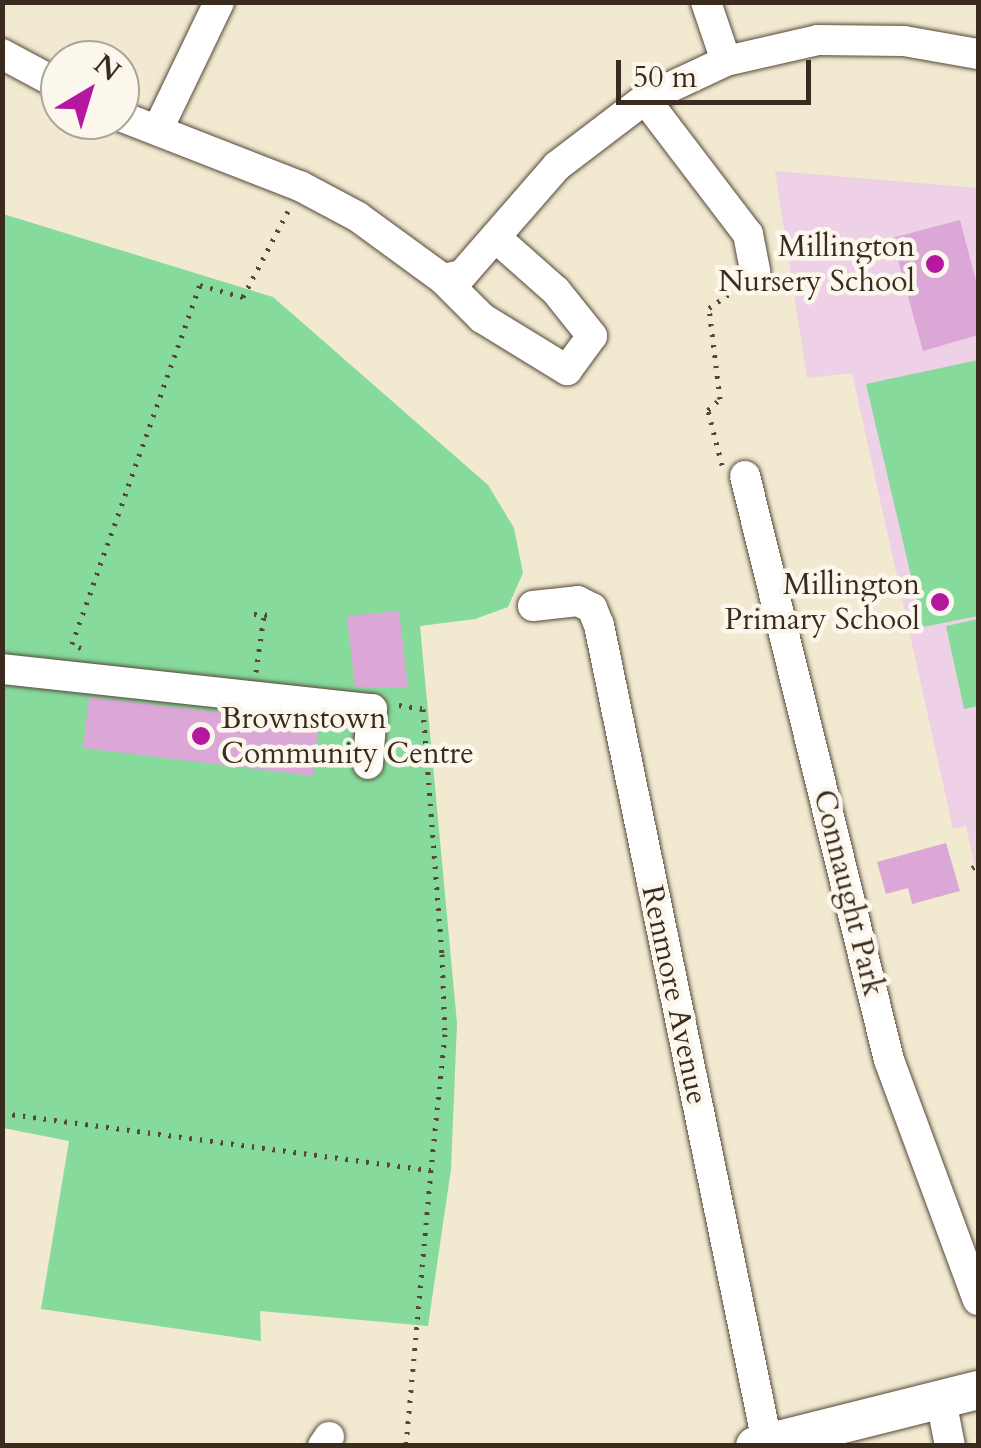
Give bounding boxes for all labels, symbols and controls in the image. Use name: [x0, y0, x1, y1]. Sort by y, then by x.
north arrow: [40, 40, 140, 140]
scale bar: [621, 40, 816, 102]
text: N: [86, 45, 129, 90]
text: 50 m: [633, 57, 697, 98]
place label: Millington Nursery School: [718, 229, 915, 300]
marker: Millington Nursery School: [924, 253, 946, 275]
place label: Millington Primary School: [724, 567, 920, 638]
marker: Millington Primary School: [929, 591, 951, 613]
place label: Brownstown Community Centre: [221, 701, 474, 772]
marker: Brownstown Community Centre: [190, 725, 212, 747]
street label: Connaught Park: [805, 786, 891, 1000]
street label: Renmore Avenue: [633, 882, 715, 1108]

